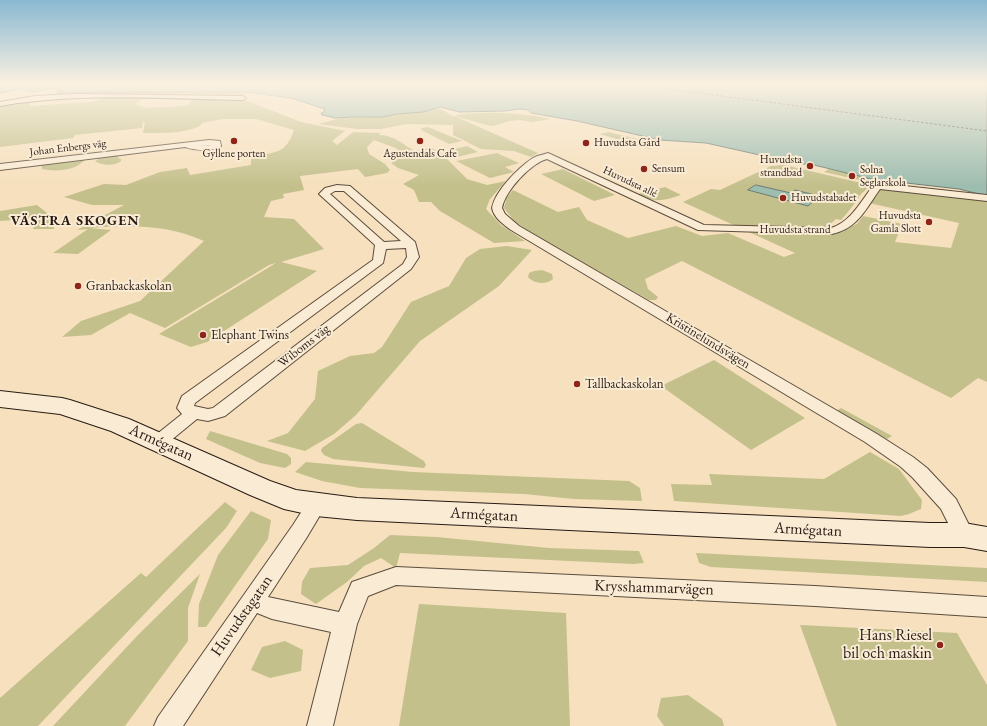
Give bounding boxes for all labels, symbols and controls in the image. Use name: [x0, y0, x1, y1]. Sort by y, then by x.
marker: Gyllene porten: [229, 136, 239, 146]
marker: Agustendals Cafe: [415, 136, 425, 146]
place label: Huvudsta Gård: [594, 136, 660, 150]
street label: Johan Enbergs väg: [29, 137, 107, 159]
marker: Huvudsta Gård: [581, 138, 591, 148]
place label: Gyllene porten: [202, 147, 266, 161]
place label: Agustendals Cafe: [383, 147, 457, 161]
place label: Huvudsta strandbad: [760, 153, 802, 179]
marker: Huvudsta strandbad: [805, 161, 815, 171]
place label: Sensum: [652, 162, 685, 176]
place label: Solna Seglarskola: [860, 163, 906, 189]
street label: Huvudsta allé: [601, 164, 659, 200]
marker: Sensum: [639, 164, 649, 174]
marker: Solna Seglarskola: [847, 171, 857, 181]
place label: Huvudstabadet: [791, 191, 856, 205]
marker: Huvudstabadet: [778, 193, 788, 203]
place label: Huvudsta Gamla Slott: [871, 209, 921, 235]
district label: VÄSTRA SKOGEN: [10, 213, 140, 229]
marker: Huvudsta Gamla Slott: [924, 217, 934, 227]
street label: Huvudsta strand: [760, 223, 830, 237]
place label: Granbackaskolan: [86, 278, 172, 294]
marker: Granbackaskolan: [73, 281, 83, 291]
street label: Kristinelundsvägen: [663, 310, 753, 372]
street label: Wiboms väg: [275, 321, 333, 371]
place label: Elephant Twins: [211, 327, 289, 343]
marker: Elephant Twins: [198, 330, 208, 340]
place label: Tallbackaskolan: [585, 376, 664, 392]
marker: Tallbackaskolan: [572, 379, 582, 389]
street label: Armégatan: [126, 420, 196, 466]
street label: Armégatan: [449, 504, 519, 526]
street label: Armégatan: [773, 519, 843, 541]
street label: Huvudstagatan: [207, 572, 277, 660]
street label: Krysshammarvägen: [594, 576, 714, 600]
place label: Hans Riesel bil och maskin: [843, 626, 932, 664]
marker: Hans Riesel bil och maskin: [935, 640, 945, 650]

